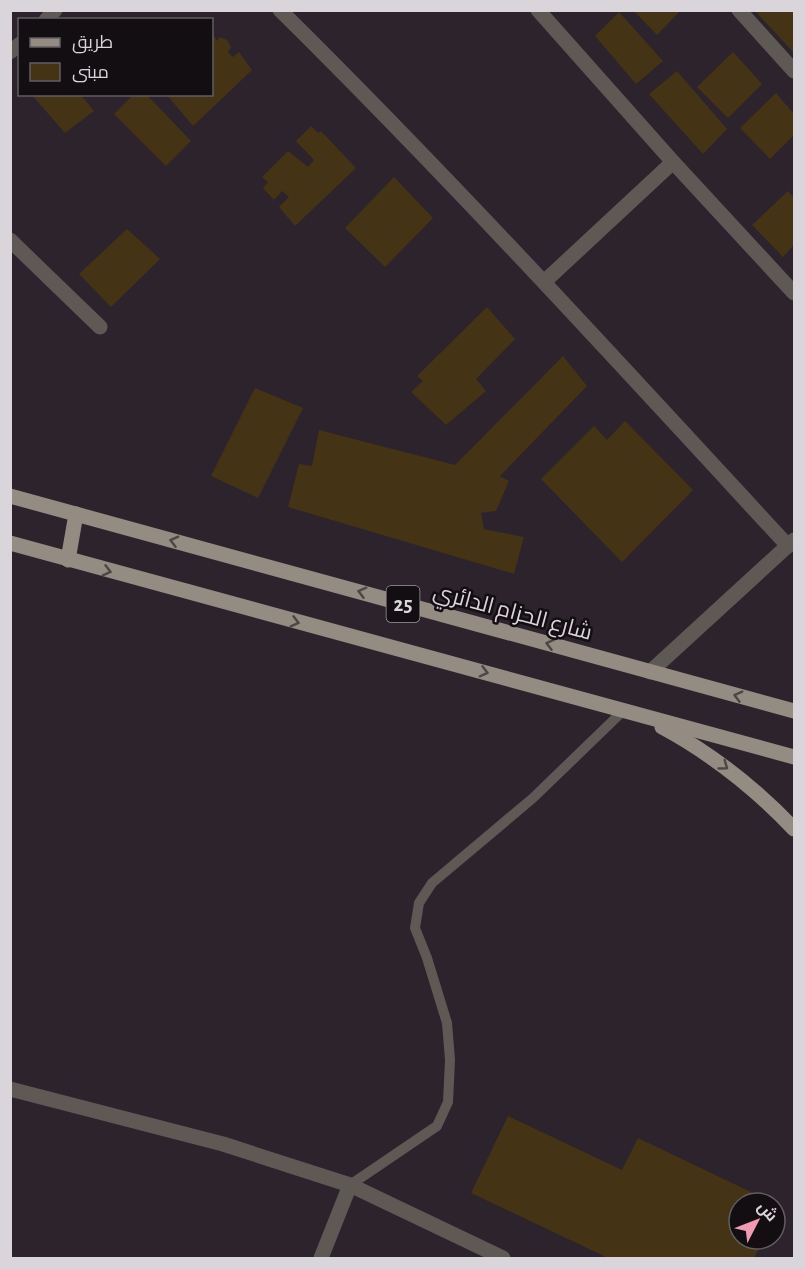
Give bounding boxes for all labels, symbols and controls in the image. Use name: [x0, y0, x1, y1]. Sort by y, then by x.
legend: [18, 18, 213, 96]
text: طريق: [72, 34, 113, 54]
text: مبنى: [72, 64, 109, 83]
one-way arrow: [169, 535, 179, 548]
one-way arrow: [101, 564, 112, 576]
street label: شارع الحزام الدائري: [430, 580, 594, 649]
road number: 25: [386, 586, 420, 622]
one-way arrow: [357, 587, 368, 599]
one-way arrow: [290, 614, 300, 627]
one-way arrow: [545, 639, 555, 652]
one-way arrow: [479, 665, 489, 678]
one-way arrow: [733, 690, 743, 703]
one-way arrow: [717, 759, 728, 770]
north arrow: [727, 1191, 787, 1251]
text: ش: [754, 1198, 781, 1225]

